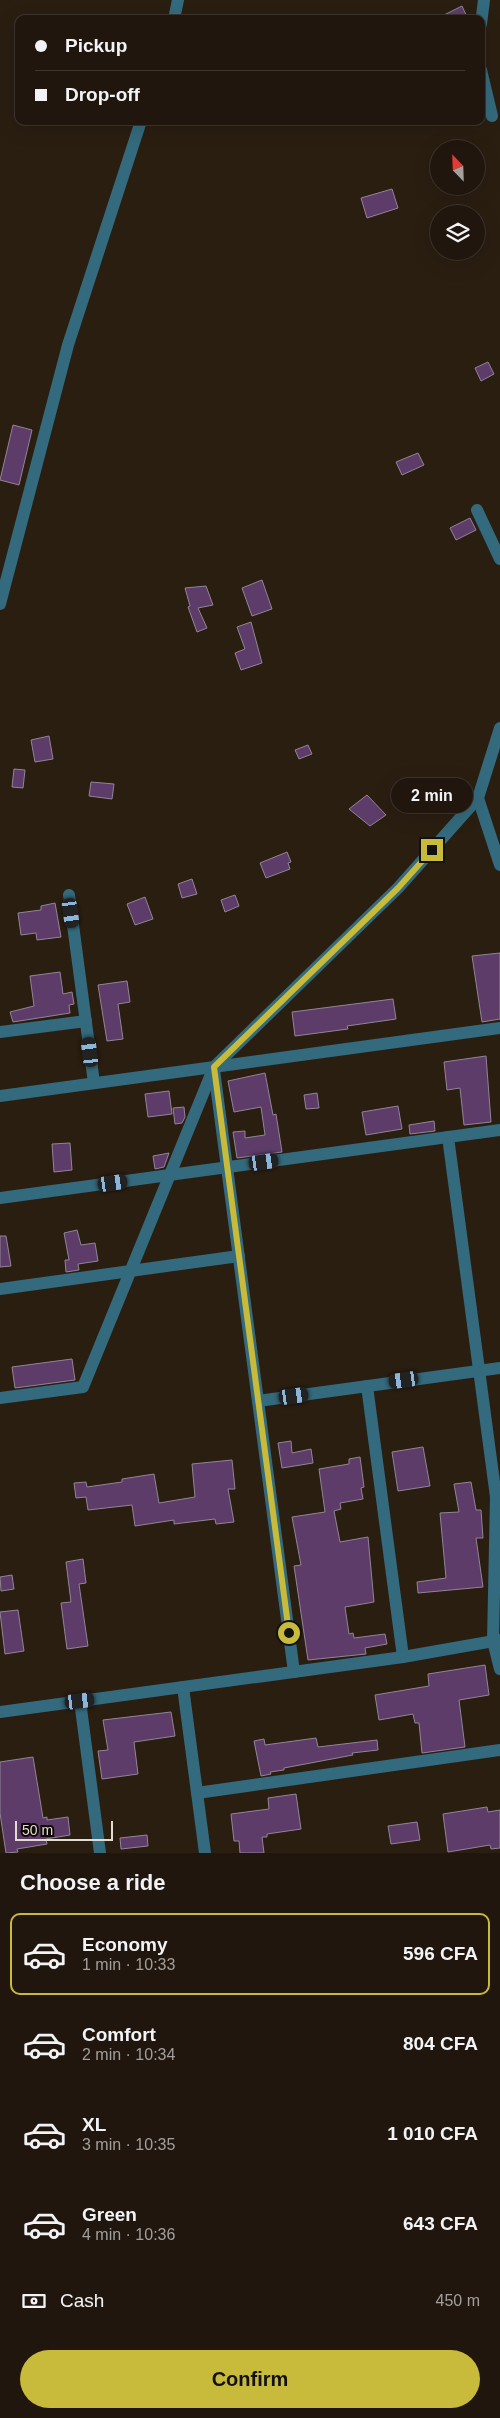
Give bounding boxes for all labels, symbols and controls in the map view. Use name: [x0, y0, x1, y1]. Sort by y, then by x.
text: Pickup: [65, 35, 127, 56]
text: Drop-off: [65, 84, 140, 105]
north arrow: [430, 140, 485, 195]
map controls: [430, 140, 485, 260]
button: layers: [430, 205, 485, 260]
callout: 2 min: [391, 778, 473, 812]
text: 2 min: [411, 787, 453, 804]
route end: [421, 839, 443, 861]
car: [61, 897, 80, 929]
car: [80, 1036, 99, 1068]
car: [248, 1152, 279, 1172]
car: [97, 1173, 128, 1193]
car: [388, 1370, 419, 1390]
car: [278, 1386, 309, 1406]
route start: [278, 1622, 300, 1644]
car: [64, 1692, 95, 1710]
scale bar: [15, 1818, 112, 1841]
text: 50 m: [22, 1822, 53, 1838]
text: Choose a ride: [20, 1870, 165, 1895]
icon: car: [22, 1932, 67, 1977]
text: Economy: [82, 1934, 168, 1955]
text: 596 CFA: [403, 1943, 478, 1964]
text: 1 min · 10:33: [82, 1956, 175, 1973]
icon: car: [22, 2022, 67, 2067]
text: Comfort: [82, 2024, 156, 2045]
text: 804 CFA: [403, 2033, 478, 2054]
text: 2 min · 10:34: [82, 2046, 175, 2063]
icon: car: [22, 2112, 67, 2157]
text: XL: [82, 2114, 106, 2135]
text: 1 010 CFA: [387, 2123, 478, 2144]
text: 3 min · 10:35: [82, 2136, 175, 2153]
icon: car: [22, 2202, 67, 2247]
text: Green: [82, 2204, 137, 2225]
text: 643 CFA: [403, 2213, 478, 2234]
text: 4 min · 10:36: [82, 2226, 175, 2243]
icon: cash: [20, 2287, 48, 2315]
text: Cash: [60, 2290, 104, 2311]
text: 450 m: [436, 2292, 480, 2309]
button: Confirm: [20, 2350, 480, 2408]

